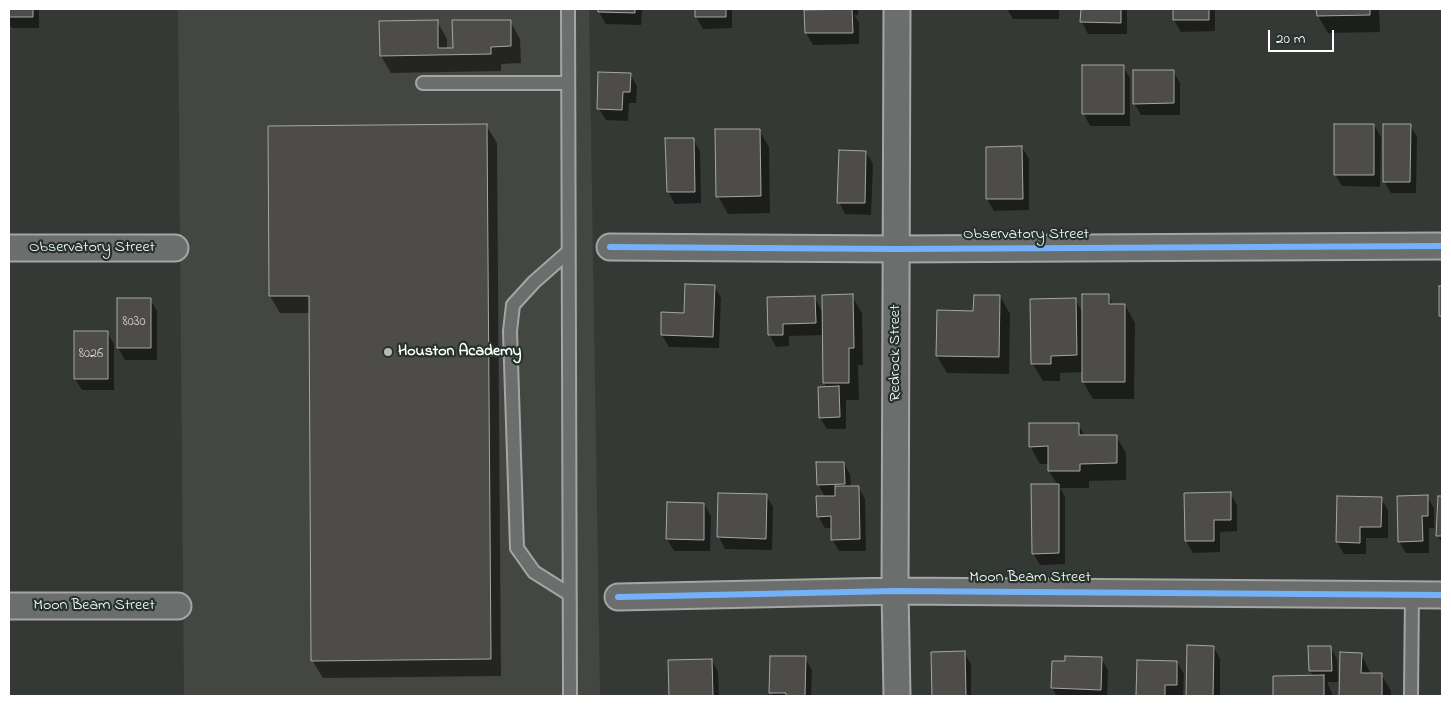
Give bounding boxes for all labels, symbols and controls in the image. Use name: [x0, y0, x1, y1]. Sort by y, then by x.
scale bar: [1271, 20, 1337, 52]
text: 20 m: [1276, 28, 1305, 50]
street label: Observatory Street: [963, 225, 1089, 245]
street label: Observatory Street: [29, 238, 155, 258]
street label: Redrock Street: [886, 305, 906, 401]
house number: 8030: [122, 315, 146, 331]
place label: Houston Academy: [398, 342, 522, 362]
marker: Houston Academy: [382, 346, 394, 358]
house number: 8026: [79, 347, 103, 363]
street label: Moon Beam Street: [969, 568, 1091, 588]
street label: Moon Beam Street: [33, 596, 155, 616]

